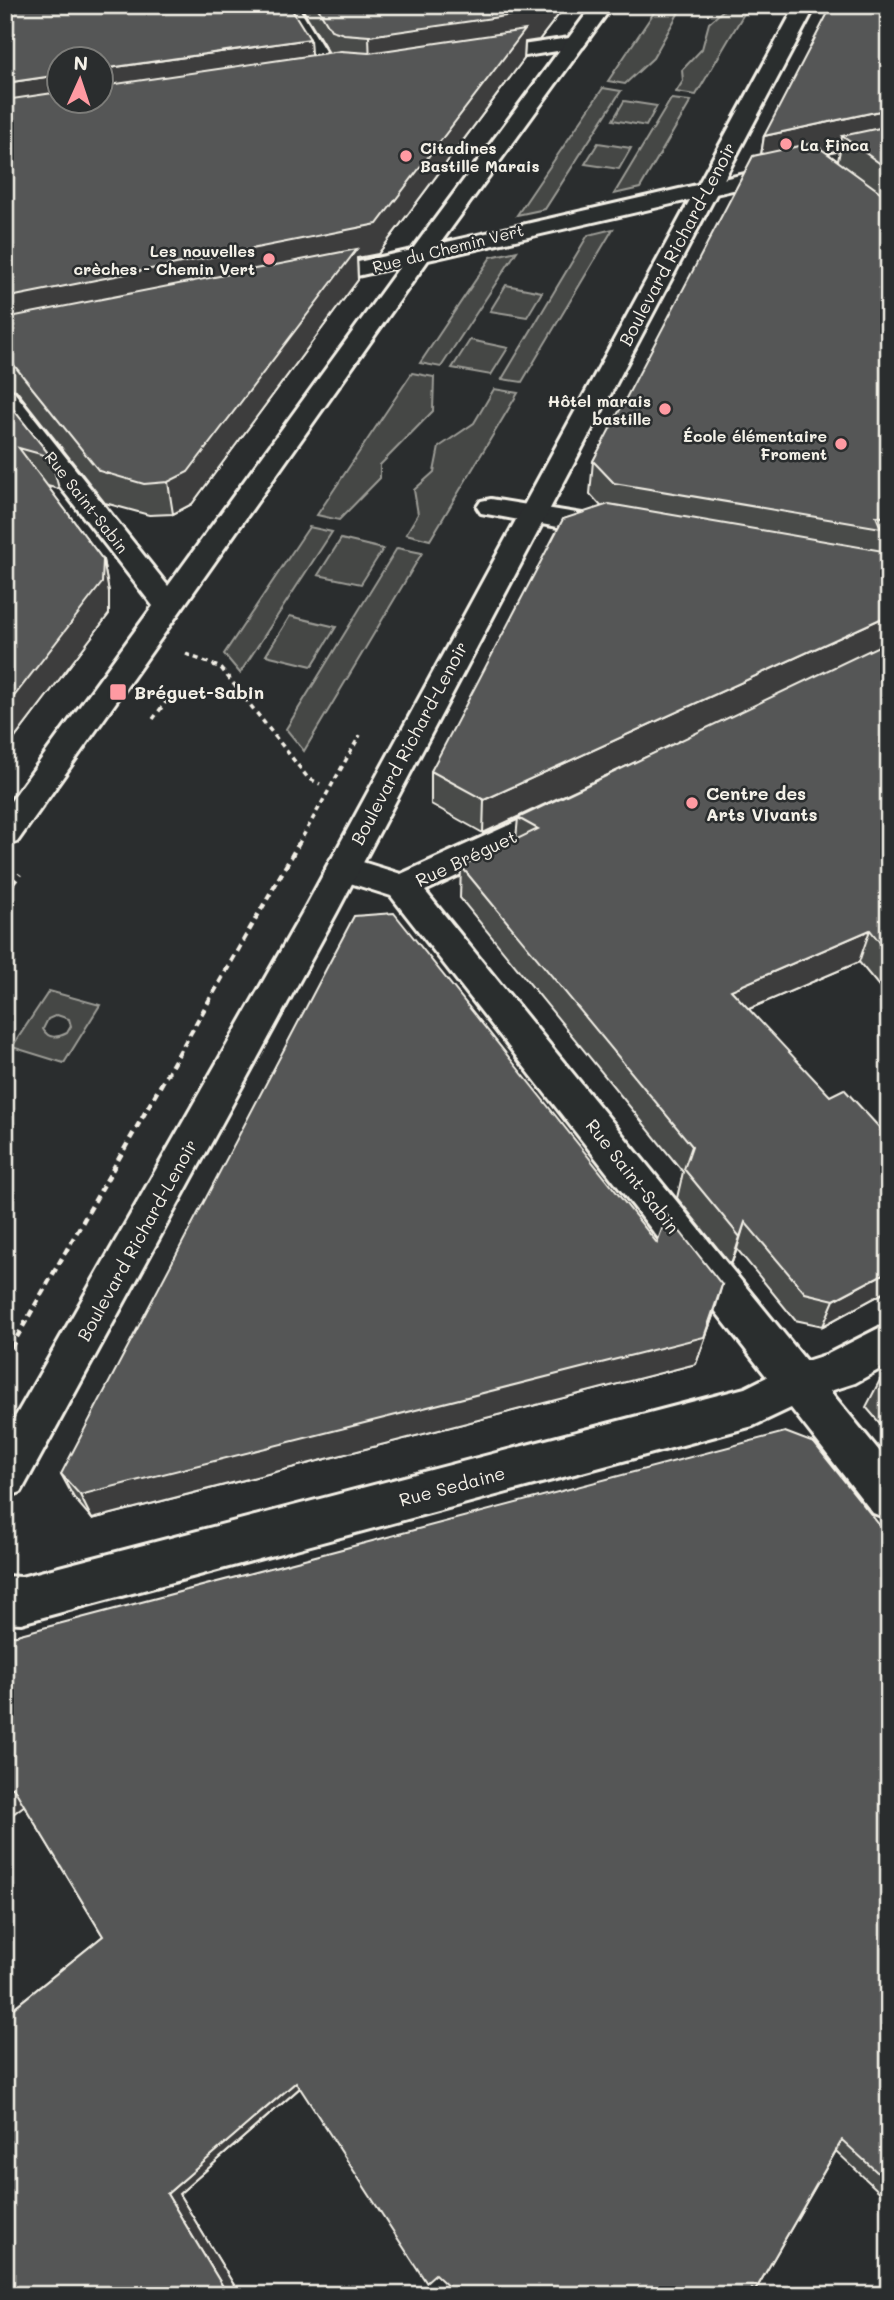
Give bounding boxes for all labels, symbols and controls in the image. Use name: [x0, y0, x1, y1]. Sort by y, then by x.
north arrow: [46, 46, 116, 116]
text: N: [73, 50, 89, 75]
place label: La Finca: [800, 134, 869, 155]
marker: La Finca: [778, 136, 794, 152]
place label: Citadines Bastille Marais: [420, 137, 540, 176]
street label: Boulevard Richard-Lenoir: [613, 138, 741, 350]
marker: Citadines Bastille Marais: [398, 148, 414, 164]
street label: Rue du Chemin Vert: [370, 219, 526, 277]
place label: Les nouvelles crèches - Chemin Vert: [73, 240, 255, 279]
marker: Les nouvelles crèches - Chemin Vert: [261, 251, 277, 267]
place label: Hôtel marais bastille: [548, 390, 651, 429]
marker: Hôtel marais bastille: [657, 401, 673, 417]
place label: École élémentaire Froment: [683, 425, 827, 464]
marker: École élémentaire Froment: [833, 436, 849, 452]
street label: Rue Saint-Sabin: [41, 447, 133, 557]
street label: Boulevard Richard-Lenoir: [345, 637, 473, 849]
place label: Bréguet-Sabin: [134, 680, 264, 704]
marker: Bréguet-Sabin: [108, 682, 128, 702]
place label: Centre des Arts Vivants: [706, 781, 818, 826]
marker: Centre des Arts Vivants: [684, 795, 700, 811]
street label: Rue Bréguet: [411, 824, 521, 892]
street label: Rue Saint-Sabin: [581, 1114, 685, 1238]
street label: Boulevard Richard-Lenoir: [71, 1135, 203, 1345]
street label: Rue Sedaine: [396, 1460, 508, 1512]

